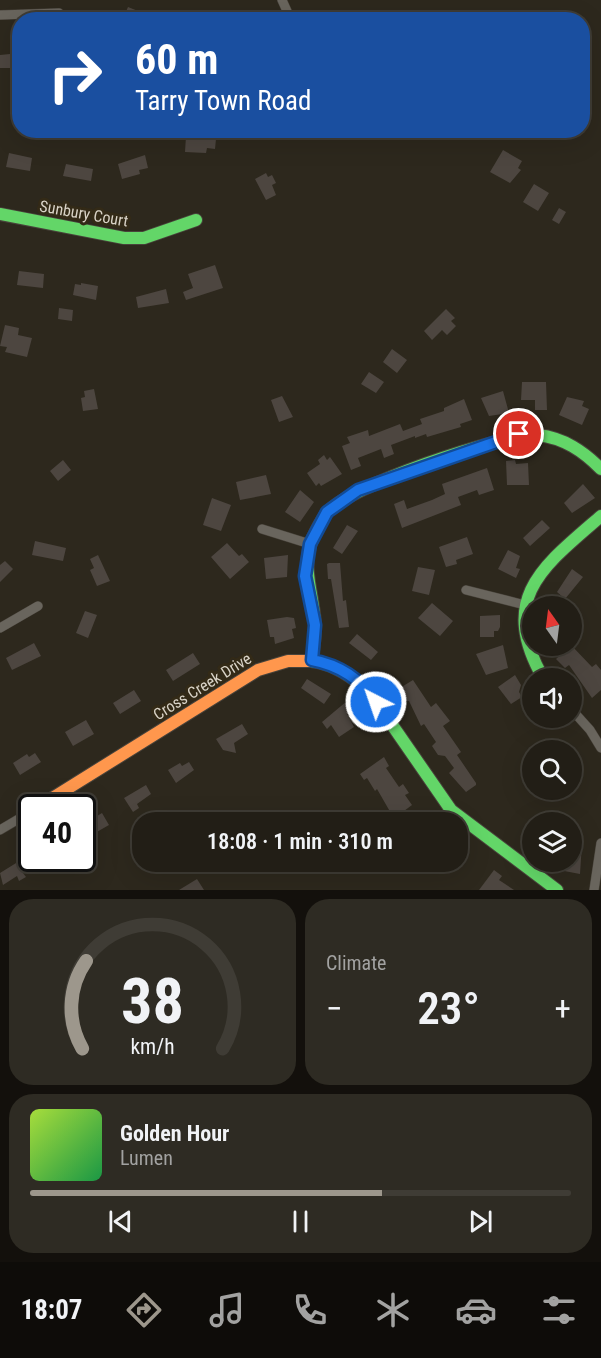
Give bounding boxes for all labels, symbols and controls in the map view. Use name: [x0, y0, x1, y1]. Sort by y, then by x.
text: 60 m: [135, 35, 218, 84]
icon: right: [36, 36, 114, 114]
text: Tarry Town Road: [135, 85, 311, 117]
street label: Sunbury Court: [38, 196, 130, 231]
pin: [493, 408, 544, 459]
icon: arrive: [502, 417, 535, 450]
north arrow: [522, 596, 582, 656]
map controls: [522, 596, 582, 872]
street label: Cross Creek Drive: [150, 649, 255, 724]
button: sound: [522, 668, 582, 728]
position arrow: [344, 670, 408, 734]
button: search: [522, 740, 582, 800]
speed limit sign: 40: [18, 794, 96, 872]
button: layers: [522, 812, 582, 872]
text: 18:08 · 1 min · 310 m: [207, 829, 393, 854]
text: Climate: [326, 951, 386, 975]
text: 38: [121, 965, 184, 1038]
text: 23°: [417, 982, 480, 1035]
text: −: [326, 989, 343, 1028]
text: +: [555, 989, 571, 1028]
text: km/h: [130, 1034, 175, 1059]
text: Golden Hour: [120, 1121, 229, 1146]
text: Lumen: [120, 1146, 173, 1170]
icon: previous: [104, 1205, 137, 1238]
icon: pause: [284, 1205, 317, 1238]
icon: next: [464, 1205, 497, 1238]
icon: directions: [123, 1289, 165, 1331]
icon: music: [206, 1289, 248, 1331]
icon: phone: [289, 1289, 331, 1331]
icon: climate: [372, 1289, 414, 1331]
icon: car: [455, 1289, 497, 1331]
icon: filters: [538, 1289, 580, 1331]
text: 18:07: [21, 1294, 82, 1326]

